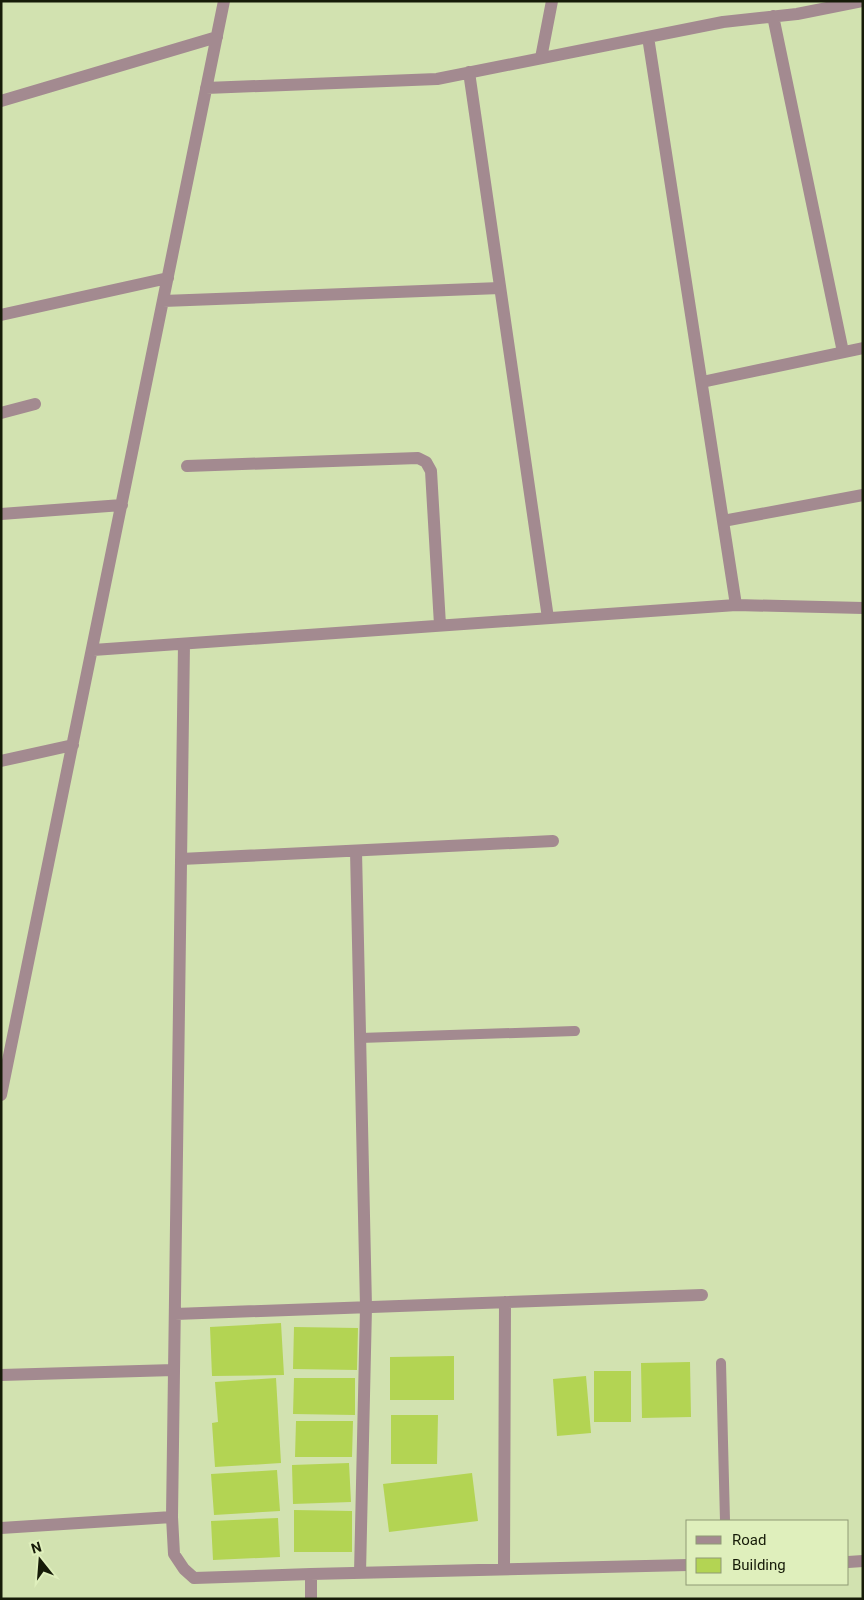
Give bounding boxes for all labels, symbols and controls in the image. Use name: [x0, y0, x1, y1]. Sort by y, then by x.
legend: [686, 1520, 849, 1585]
text: Road: [732, 1531, 766, 1549]
north arrow: [15, 1535, 65, 1585]
text: N: [29, 1538, 43, 1557]
text: Building: [732, 1556, 786, 1574]

